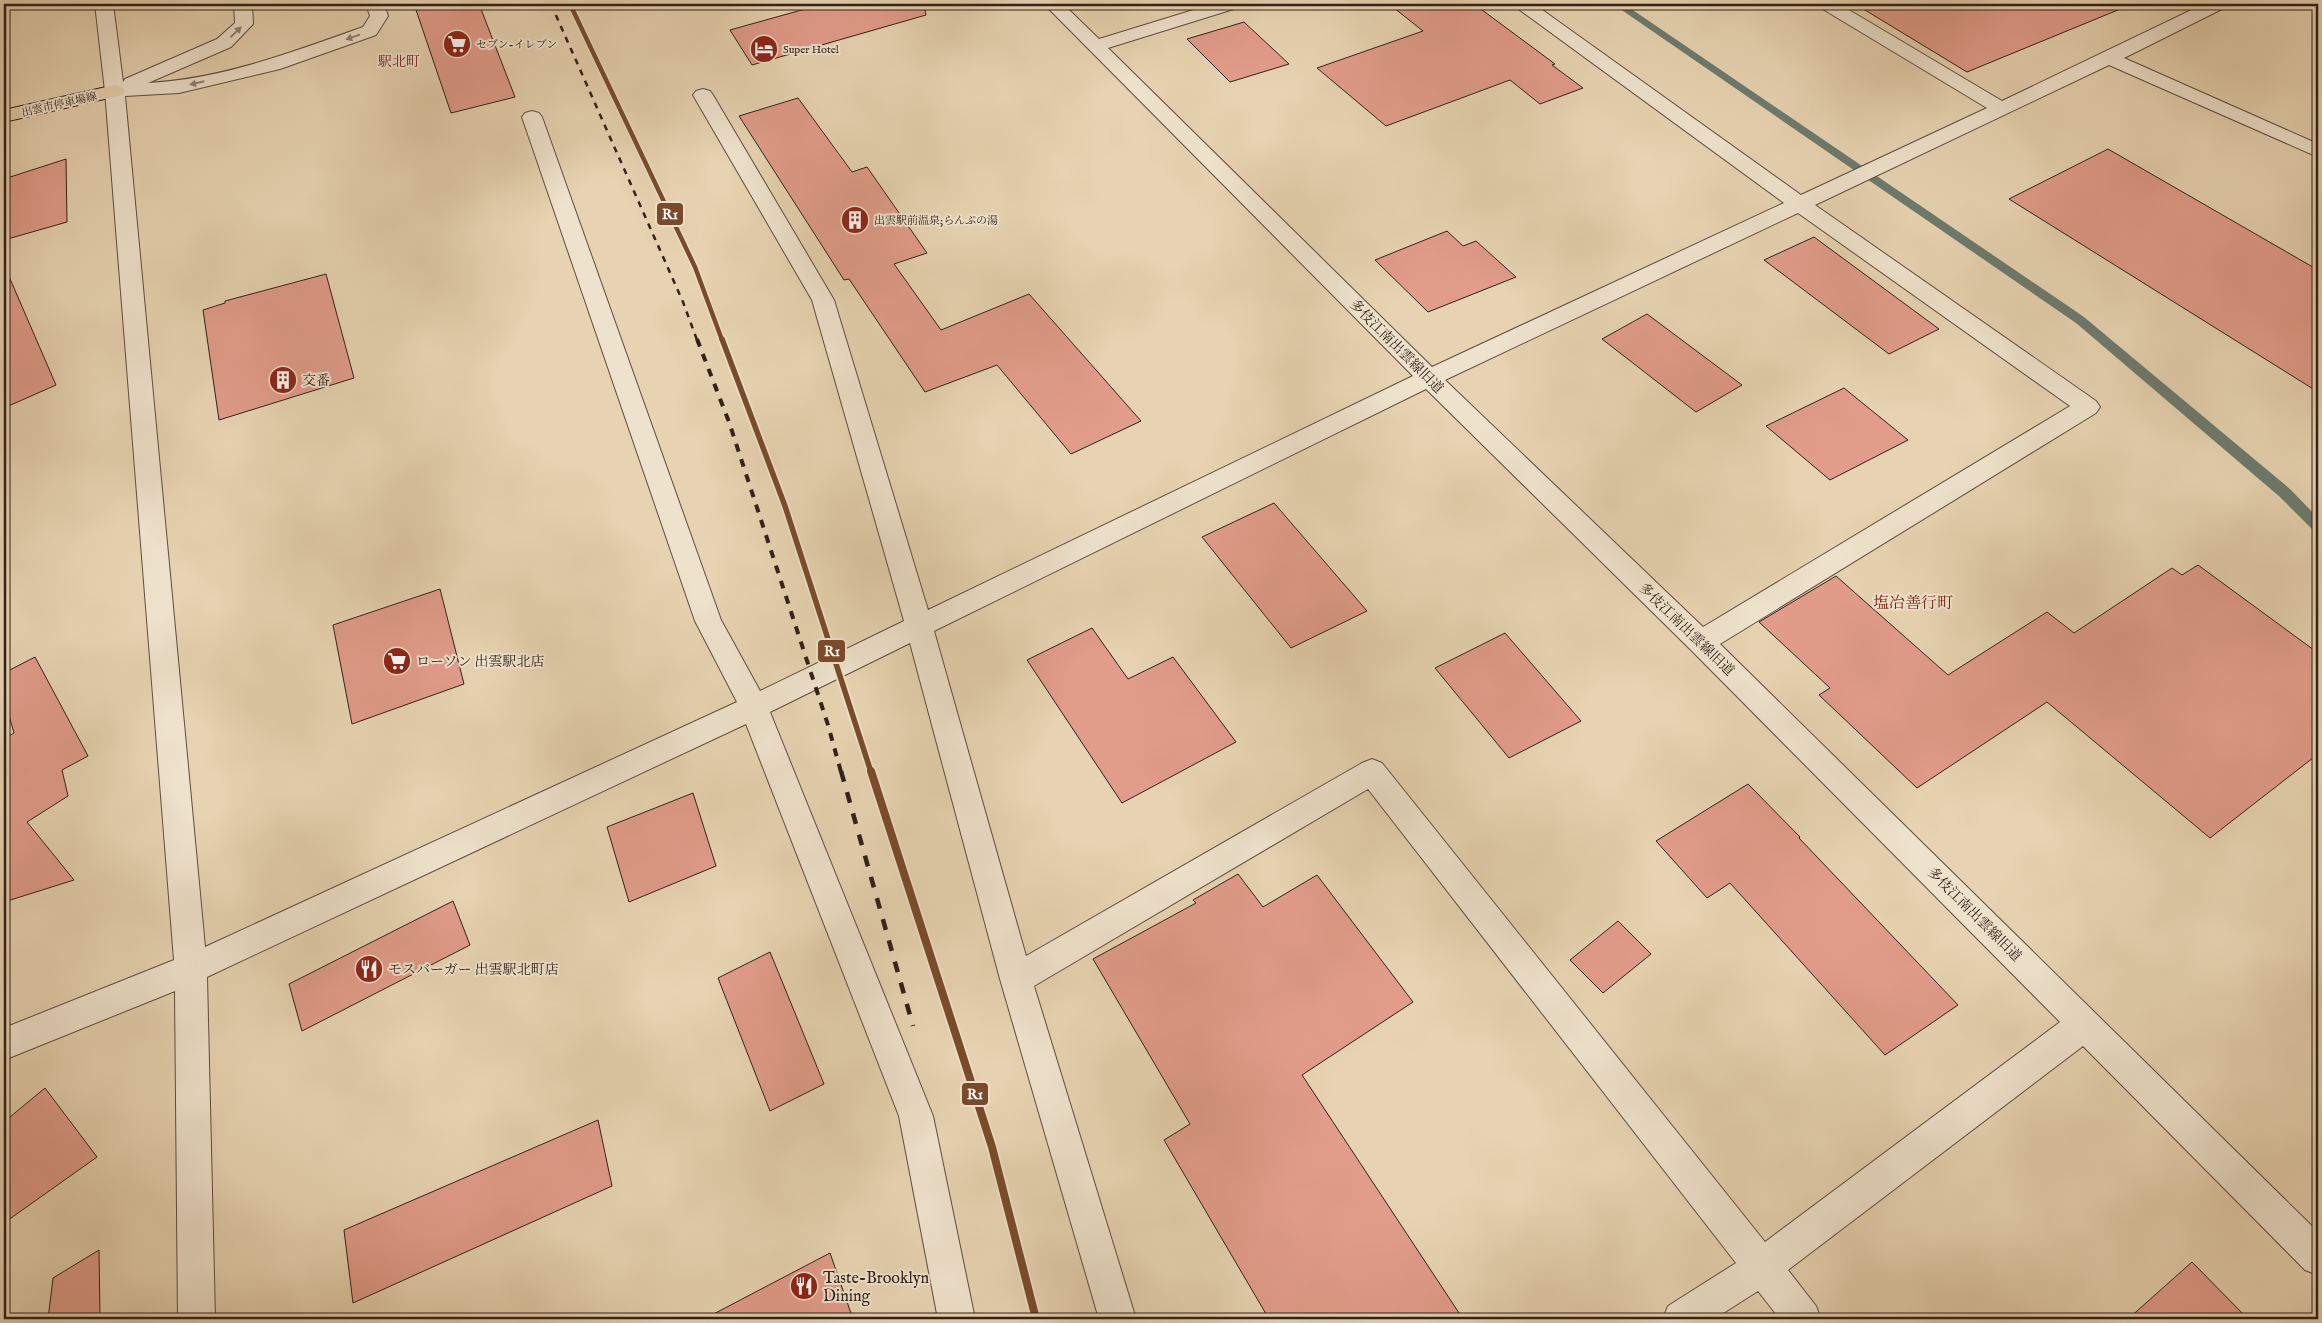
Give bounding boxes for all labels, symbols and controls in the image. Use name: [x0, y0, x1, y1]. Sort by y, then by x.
one-way arrow: [230, 26, 242, 38]
supermarket icon: セブン-イレブン: [442, 29, 472, 59]
one-way arrow: [345, 33, 360, 41]
hotel icon: Super Hotel: [749, 34, 779, 64]
place label: セブン-イレブン: [476, 38, 557, 52]
place label: Super Hotel: [783, 43, 839, 57]
district label: 駅北町: [378, 53, 420, 71]
one-way arrow: [190, 79, 205, 87]
street label: 出雲市停車場線: [20, 89, 98, 120]
line badge: R1: [656, 202, 684, 226]
building icon: 出雲駅前温泉;らんぷの湯: [840, 205, 870, 235]
text: R1: [662, 206, 678, 224]
place label: 出雲駅前温泉;らんぷの湯: [874, 214, 998, 228]
street label: 多伎江南出雲線旧道: [1345, 296, 1447, 398]
building icon: 交番: [268, 365, 298, 395]
place label: 交番: [302, 372, 330, 390]
street label: 多伎江南出雲線旧道: [1635, 579, 1738, 680]
district label: 塩冶善行町: [1873, 594, 1953, 614]
line badge: R1: [817, 639, 846, 663]
text: R1: [824, 643, 840, 661]
supermarket icon: ローソン 出雲駅北店: [382, 646, 412, 676]
place label: ローソン 出雲駅北店: [416, 653, 545, 671]
street label: 多伎江南出雲線旧道: [1923, 864, 2025, 966]
restaurant icon: モスバーガー 出雲駅北町店: [354, 954, 384, 984]
place label: モスバーガー 出雲駅北町店: [388, 961, 559, 979]
line badge: R1: [961, 1082, 989, 1106]
text: R1: [967, 1086, 983, 1104]
place label: Taste-Brooklyn Dining: [823, 1269, 930, 1307]
restaurant icon: Taste-Brooklyn Dining: [789, 1271, 819, 1301]

